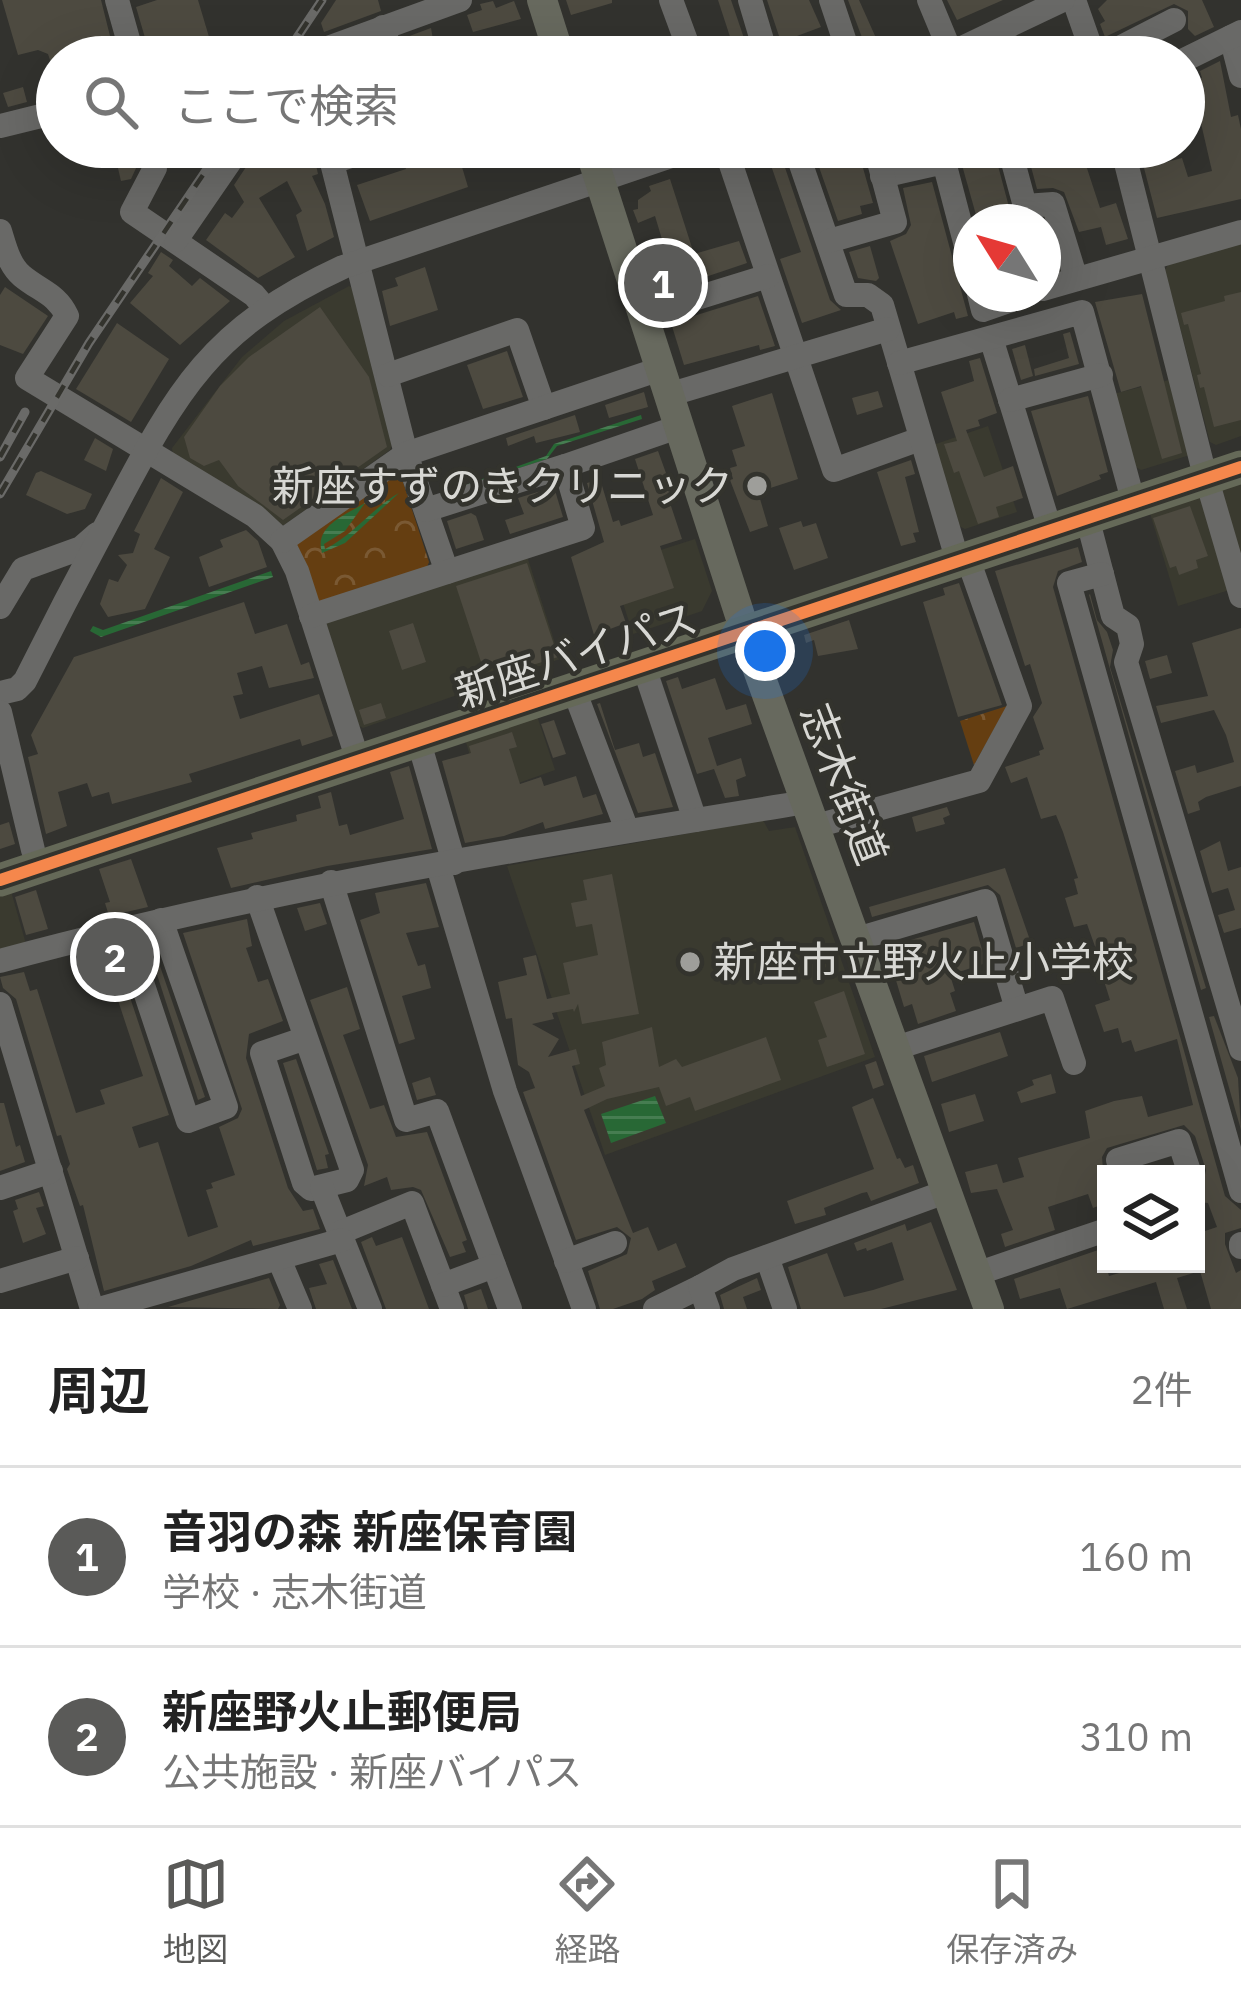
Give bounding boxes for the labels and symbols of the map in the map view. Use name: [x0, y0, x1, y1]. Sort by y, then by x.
north arrow: [953, 204, 1061, 312]
pin: 1: [624, 238, 702, 328]
place label: 新座すずのきクリニック: [272, 458, 733, 513]
marker: 新座すずのきクリニック: [744, 473, 770, 499]
street label: 新座バイパス: [448, 590, 704, 719]
your location: [735, 621, 795, 681]
street label: 志木街道: [789, 696, 900, 872]
pin: 2: [76, 912, 154, 1002]
place label: 新座市立野火止小学校: [714, 934, 1134, 989]
marker: 新座市立野火止小学校: [677, 949, 703, 975]

